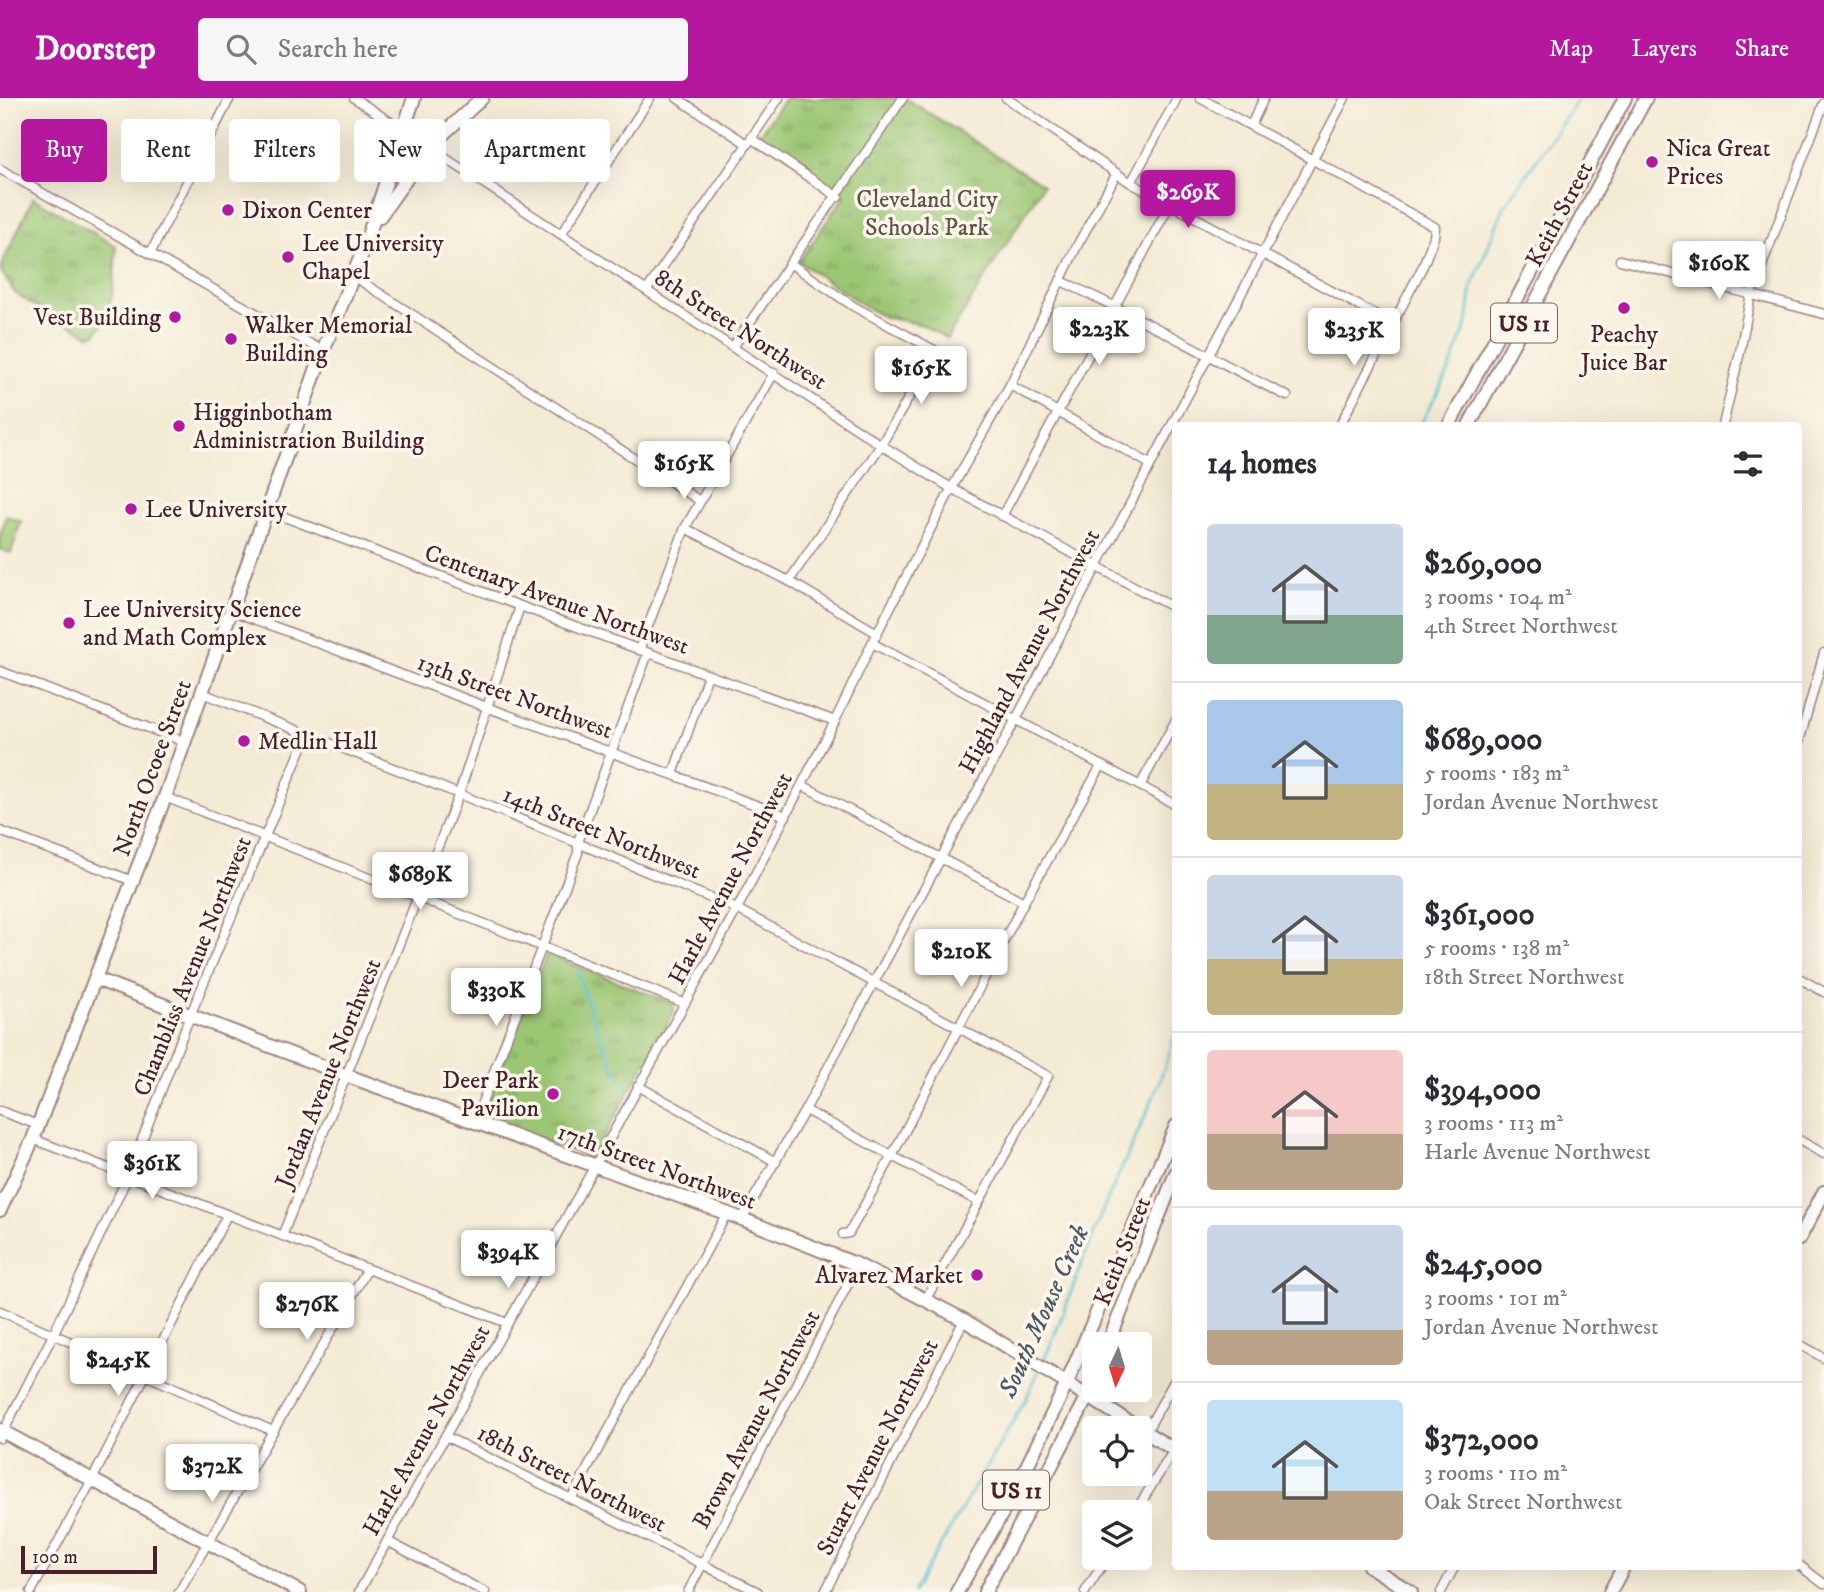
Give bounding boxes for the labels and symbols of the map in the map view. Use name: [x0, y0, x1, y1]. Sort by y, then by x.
place label: Nica Great Prices: [1666, 134, 1771, 192]
marker: Nica Great Prices: [1644, 154, 1660, 170]
street label: Keith Street: [1520, 156, 1600, 272]
pin: $269K: [1139, 170, 1237, 230]
park label: Cleveland City Schools Park: [856, 185, 998, 243]
place label: Dixon Center: [242, 196, 372, 226]
marker: Dixon Center: [220, 202, 236, 218]
place label: Lee University Chapel: [302, 229, 444, 287]
pin: $160K: [1670, 242, 1768, 301]
marker: Lee University Chapel: [280, 249, 296, 265]
street label: 8th Street Northwest: [648, 263, 833, 397]
marker: Peachy Juice Bar: [1616, 300, 1632, 316]
place label: Vest Building: [33, 303, 161, 333]
road number: US 11: [1491, 304, 1557, 342]
pin: $223K: [1050, 308, 1148, 367]
pin: $235K: [1305, 308, 1403, 368]
marker: Vest Building: [167, 309, 183, 325]
place label: Walker Memorial Building: [244, 311, 413, 369]
place label: Peachy Juice Bar: [1579, 320, 1667, 378]
marker: Walker Memorial Building: [223, 331, 239, 347]
pin: $165K: [872, 346, 970, 406]
place label: Higginbotham Administration Building: [193, 398, 424, 456]
marker: Higginbotham Administration Building: [171, 418, 187, 434]
pin: $165K: [635, 442, 733, 501]
place label: Lee University: [145, 495, 287, 525]
marker: Lee University: [123, 501, 139, 517]
street label: Highland Avenue Northwest: [953, 524, 1107, 779]
street label: Centenary Avenue Northwest: [420, 538, 693, 662]
place label: Lee University Science and Math Complex: [83, 595, 302, 653]
marker: Lee University Science and Math Complex: [61, 615, 77, 631]
street label: 13th Street Northwest: [413, 648, 617, 746]
street label: North Ocoee Street: [107, 676, 199, 861]
place label: Medlin Hall: [258, 727, 378, 757]
marker: Medlin Hall: [236, 733, 252, 749]
street label: Harle Avenue Northwest: [662, 767, 800, 990]
street label: 14th Street Northwest: [498, 780, 705, 886]
street label: Chambliss Avenue Northwest: [127, 832, 259, 1101]
pin: $689K: [371, 852, 469, 912]
pin: $210K: [912, 930, 1010, 989]
street label: Jordan Avenue Northwest: [268, 954, 389, 1194]
pin: $330K: [447, 968, 545, 1028]
place label: Deer Park Pavilion: [442, 1066, 539, 1124]
marker: Deer Park Pavilion: [545, 1086, 561, 1102]
street label: 17th Street Northwest: [553, 1117, 761, 1217]
pin: $361K: [103, 1142, 201, 1201]
street label: Keith Street: [1088, 1192, 1158, 1310]
water label: South Mouse Creek: [991, 1220, 1097, 1404]
pin: $394K: [459, 1230, 557, 1290]
place label: Alvarez Market: [815, 1261, 963, 1291]
marker: Alvarez Market: [969, 1267, 985, 1283]
pin: $276K: [258, 1282, 356, 1342]
street label: Brown Avenue Northwest: [686, 1305, 828, 1534]
street label: Harle Avenue Northwest: [356, 1320, 497, 1541]
north arrow: [1082, 1332, 1152, 1402]
street label: Stuart Avenue Northwest: [810, 1334, 946, 1561]
pin: $245K: [69, 1338, 167, 1398]
street label: 18th Street Northwest: [472, 1418, 672, 1540]
pin: $372K: [163, 1444, 261, 1504]
road number: US 11: [983, 1470, 1049, 1510]
scale bar: [21, 1543, 158, 1575]

